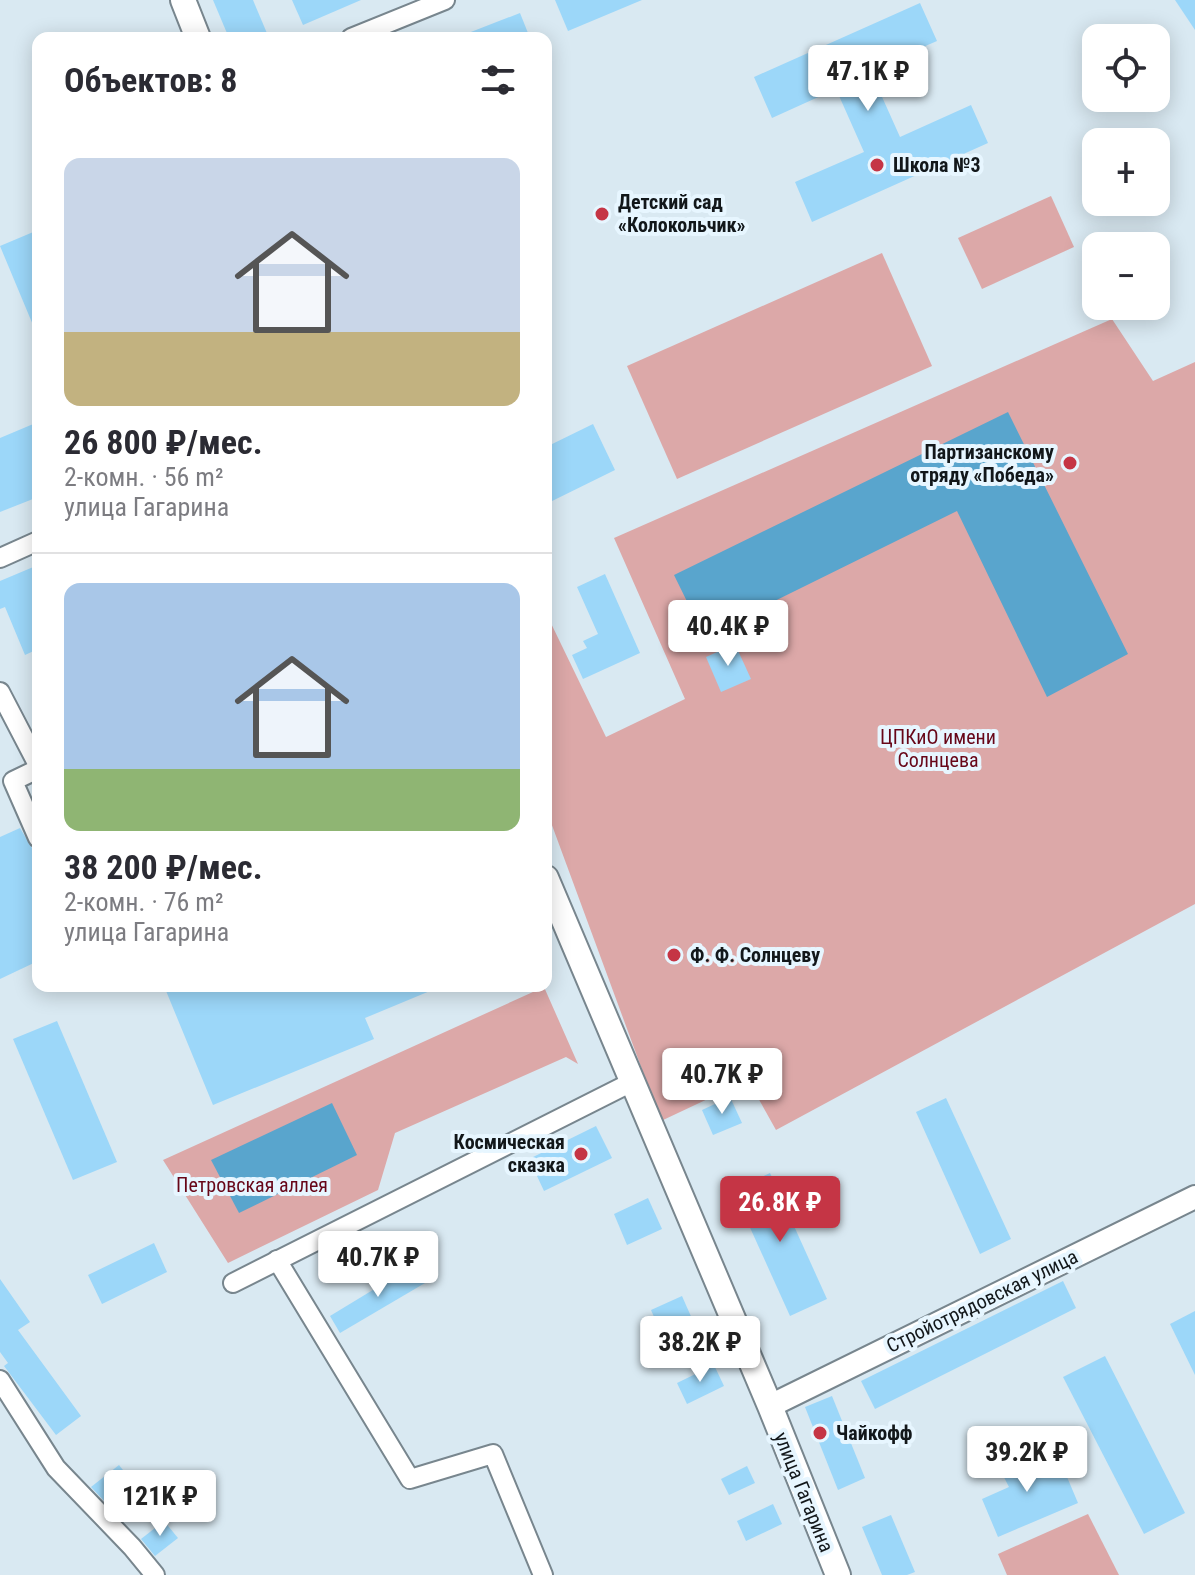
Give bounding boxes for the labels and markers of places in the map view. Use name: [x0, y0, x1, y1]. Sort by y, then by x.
pin: 47.1K ₽: [794, 45, 942, 113]
place label: Школа №3: [893, 153, 981, 177]
marker: Школа №3: [868, 156, 886, 174]
place label: Детский сад «Колокольчик»: [618, 190, 746, 237]
marker: Детский сад «Колокольчик»: [593, 205, 611, 223]
place label: Партизанскому отряду «Победа»: [910, 440, 1054, 487]
marker: Партизанскому отряду «Победа»: [1061, 454, 1079, 472]
pin: 40.4K ₽: [654, 600, 802, 668]
place label: Ф. Ф. Солнцеву: [690, 943, 820, 967]
marker: Ф. Ф. Солнцеву: [665, 946, 683, 964]
pin: 40.7K ₽: [648, 1048, 796, 1116]
place label: Космическая сказка: [454, 1130, 565, 1177]
marker: Космическая сказка: [572, 1145, 590, 1163]
pin: 26.8K ₽: [706, 1176, 854, 1244]
pin: 40.7K ₽: [304, 1231, 452, 1299]
pin: 38.2K ₽: [626, 1316, 774, 1384]
place label: Чайкофф: [836, 1421, 913, 1445]
marker: Чайкофф: [811, 1424, 829, 1442]
pin: 39.2K ₽: [953, 1426, 1101, 1494]
pin: 121K ₽: [95, 1470, 225, 1538]

